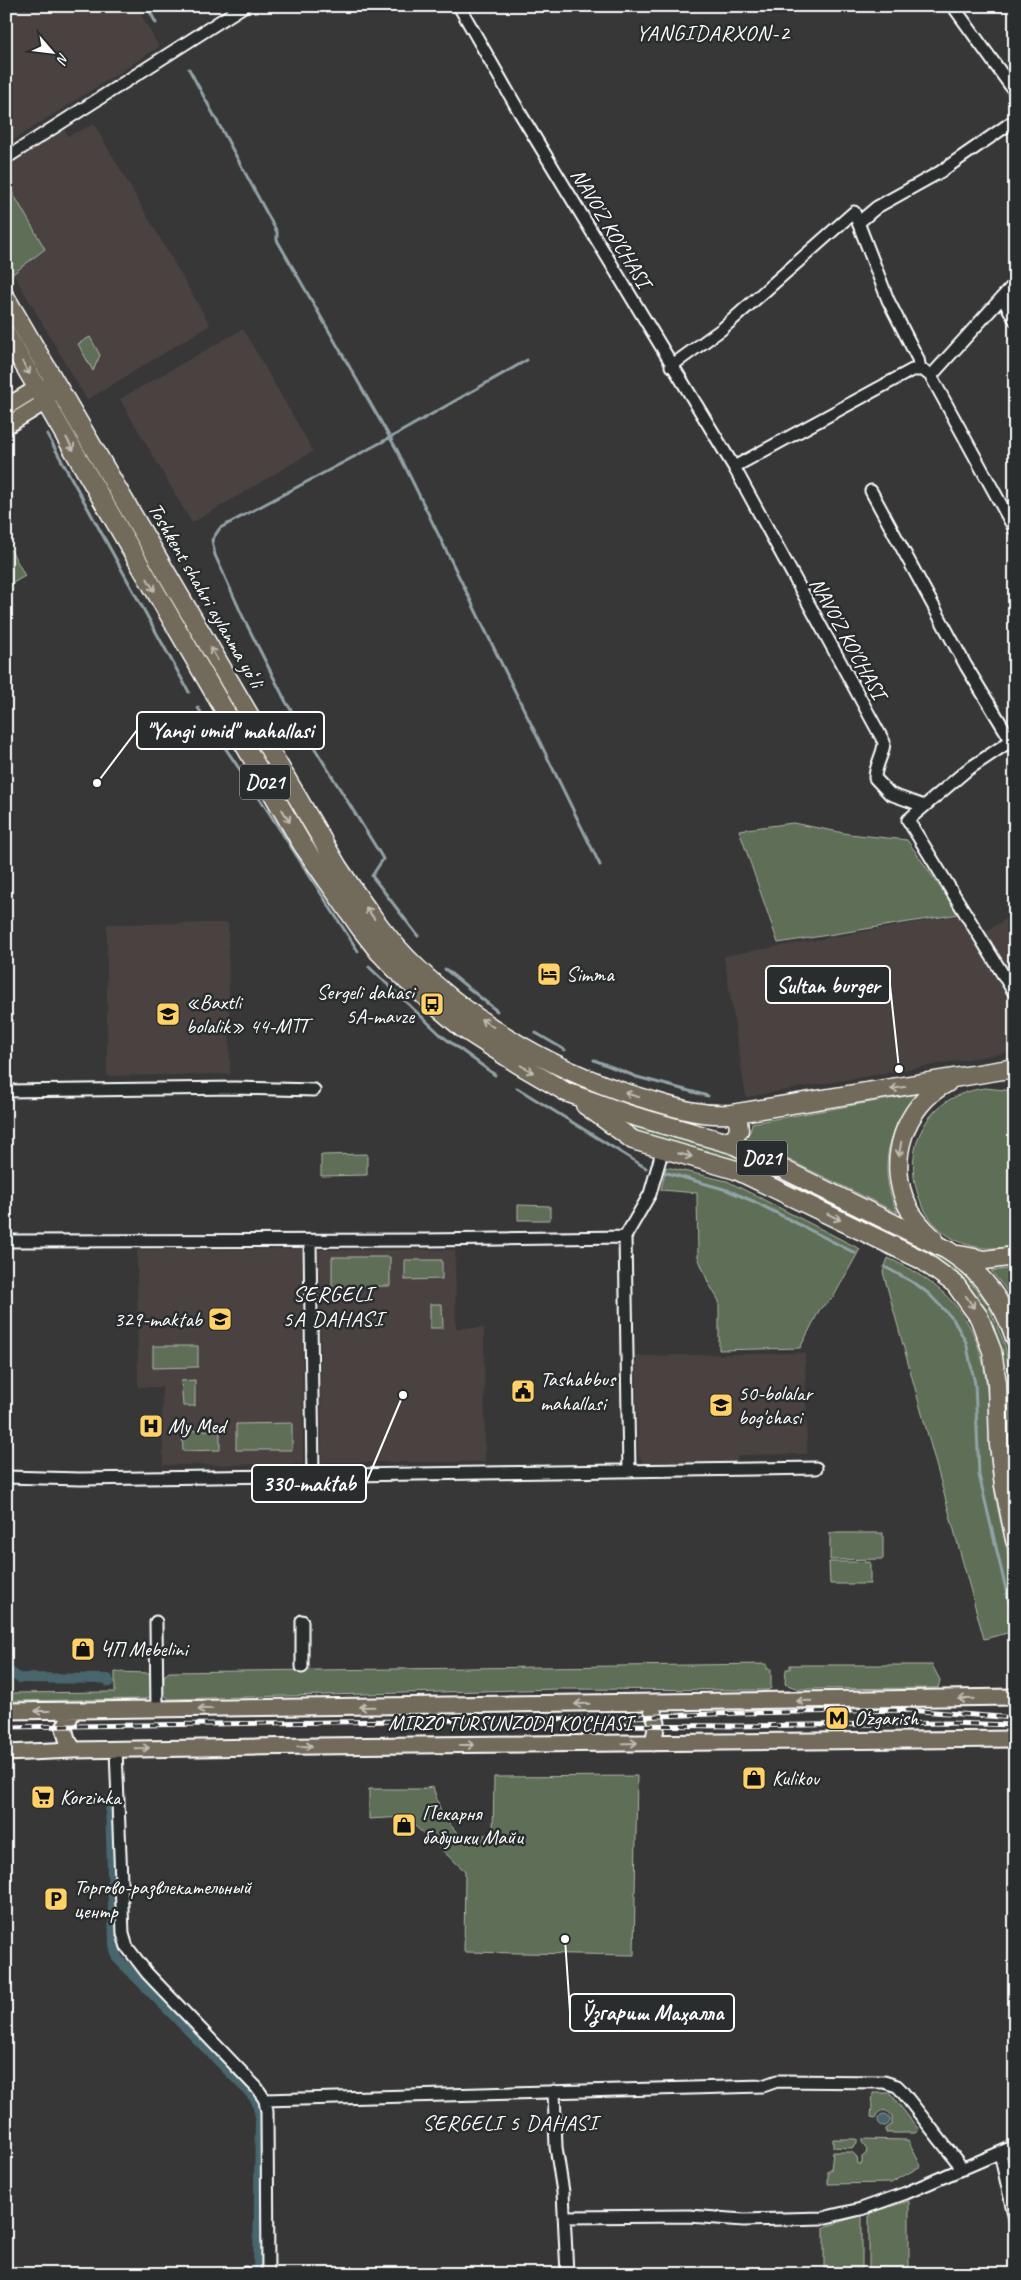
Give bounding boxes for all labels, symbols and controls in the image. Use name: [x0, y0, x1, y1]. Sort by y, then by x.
district label: YANGIDARXON-2: [636, 19, 791, 47]
north arrow: [28, 28, 78, 78]
text: N: [52, 50, 73, 68]
street label: NAVO'Z KO'CHASI: [565, 164, 659, 296]
one-way arrow: [21, 360, 31, 375]
one-way arrow: [65, 436, 75, 450]
street label: Toshkent shahri aylanma yoʻli: [142, 498, 271, 695]
street label: NAVO'Z KO'CHASI: [804, 573, 894, 707]
one-way arrow: [147, 577, 157, 591]
one-way arrow: [208, 647, 218, 661]
callout: "Yangi umid" mahallasi: [137, 712, 324, 749]
text: "Yangi umid" mahallasi: [146, 717, 316, 745]
road number: D021: [240, 764, 290, 800]
one-way arrow: [281, 808, 291, 822]
one-way arrow: [365, 906, 375, 920]
hotel icon: Simma: [536, 961, 562, 987]
place label: Simma: [566, 961, 615, 987]
callout: Sultan burger: [766, 966, 890, 1003]
text: Sultan burger: [776, 972, 883, 1000]
place label: Sergeli dahasi 5A-mavze: [317, 979, 417, 1029]
place label: «Baxtli bolalik» 44-MTT: [186, 989, 314, 1039]
bus stop icon: Sergeli dahasi 5A-mavze: [419, 991, 445, 1017]
school or university icon: «Baxtli bolalik» 44-MTT: [155, 1001, 181, 1027]
one-way arrow: [481, 1018, 495, 1028]
one-way arrow: [519, 1065, 534, 1075]
one-way arrow: [890, 1083, 906, 1093]
one-way arrow: [625, 1090, 641, 1100]
road number: D021: [737, 1140, 787, 1176]
one-way arrow: [895, 1140, 904, 1156]
one-way arrow: [676, 1151, 692, 1160]
one-way arrow: [826, 1213, 841, 1223]
district label: SERGELI 5A DAHASI: [283, 1280, 388, 1333]
one-way arrow: [965, 1295, 975, 1309]
place label: 329-maktab: [114, 1306, 204, 1332]
school or university icon: 329-maktab: [207, 1306, 233, 1332]
place label: Tashabbus mahallasi: [540, 1366, 617, 1416]
public building icon: Tashabbus mahallasi: [510, 1378, 536, 1404]
place label: 50-bolalar bog'chasi: [738, 1380, 814, 1430]
school or university icon: 50-bolalar bog'chasi: [708, 1392, 734, 1418]
hospital icon: My Med: [138, 1413, 164, 1439]
place label: My Med: [168, 1413, 229, 1439]
callout: 330-maktab: [252, 1465, 366, 1502]
text: 330-maktab: [262, 1470, 358, 1498]
shop icon: ЧП Mebelini: [70, 1636, 96, 1662]
place label: ЧП Mebelini: [100, 1636, 191, 1662]
one-way arrow: [958, 1694, 974, 1703]
one-way arrow: [796, 1696, 812, 1706]
one-way arrow: [574, 1699, 590, 1709]
one-way arrow: [359, 1702, 376, 1712]
one-way arrow: [197, 1704, 213, 1714]
metro station icon: O‘zgarish: [824, 1705, 850, 1731]
place label: O‘zgarish: [854, 1705, 920, 1731]
one-way arrow: [34, 1706, 50, 1716]
street label: MIRZO TURSUNZODA KO'CHASI: [388, 1710, 637, 1736]
one-way arrow: [622, 1739, 638, 1748]
one-way arrow: [459, 1740, 475, 1750]
one-way arrow: [296, 1741, 313, 1751]
one-way arrow: [134, 1743, 150, 1753]
shop icon: Kulikov: [741, 1765, 767, 1791]
place label: Kulikov: [772, 1765, 821, 1791]
supermarket icon: Korzinka: [30, 1784, 56, 1810]
place label: Korzinka: [60, 1784, 123, 1810]
place label: Пекарня бабушки Майи: [422, 1800, 524, 1850]
shop icon: Пекарня бабушки Майи: [391, 1812, 417, 1838]
place label: Торгово-развлекательный центр: [74, 1874, 252, 1924]
parking icon: Торгово-развлекательный центр: [43, 1886, 69, 1912]
callout: Ўзгариш Маҳалла: [570, 1994, 734, 2031]
text: Ўзгариш Маҳалла: [580, 1999, 725, 2028]
district label: SERGELI 5 DAHASI: [422, 2109, 602, 2137]

